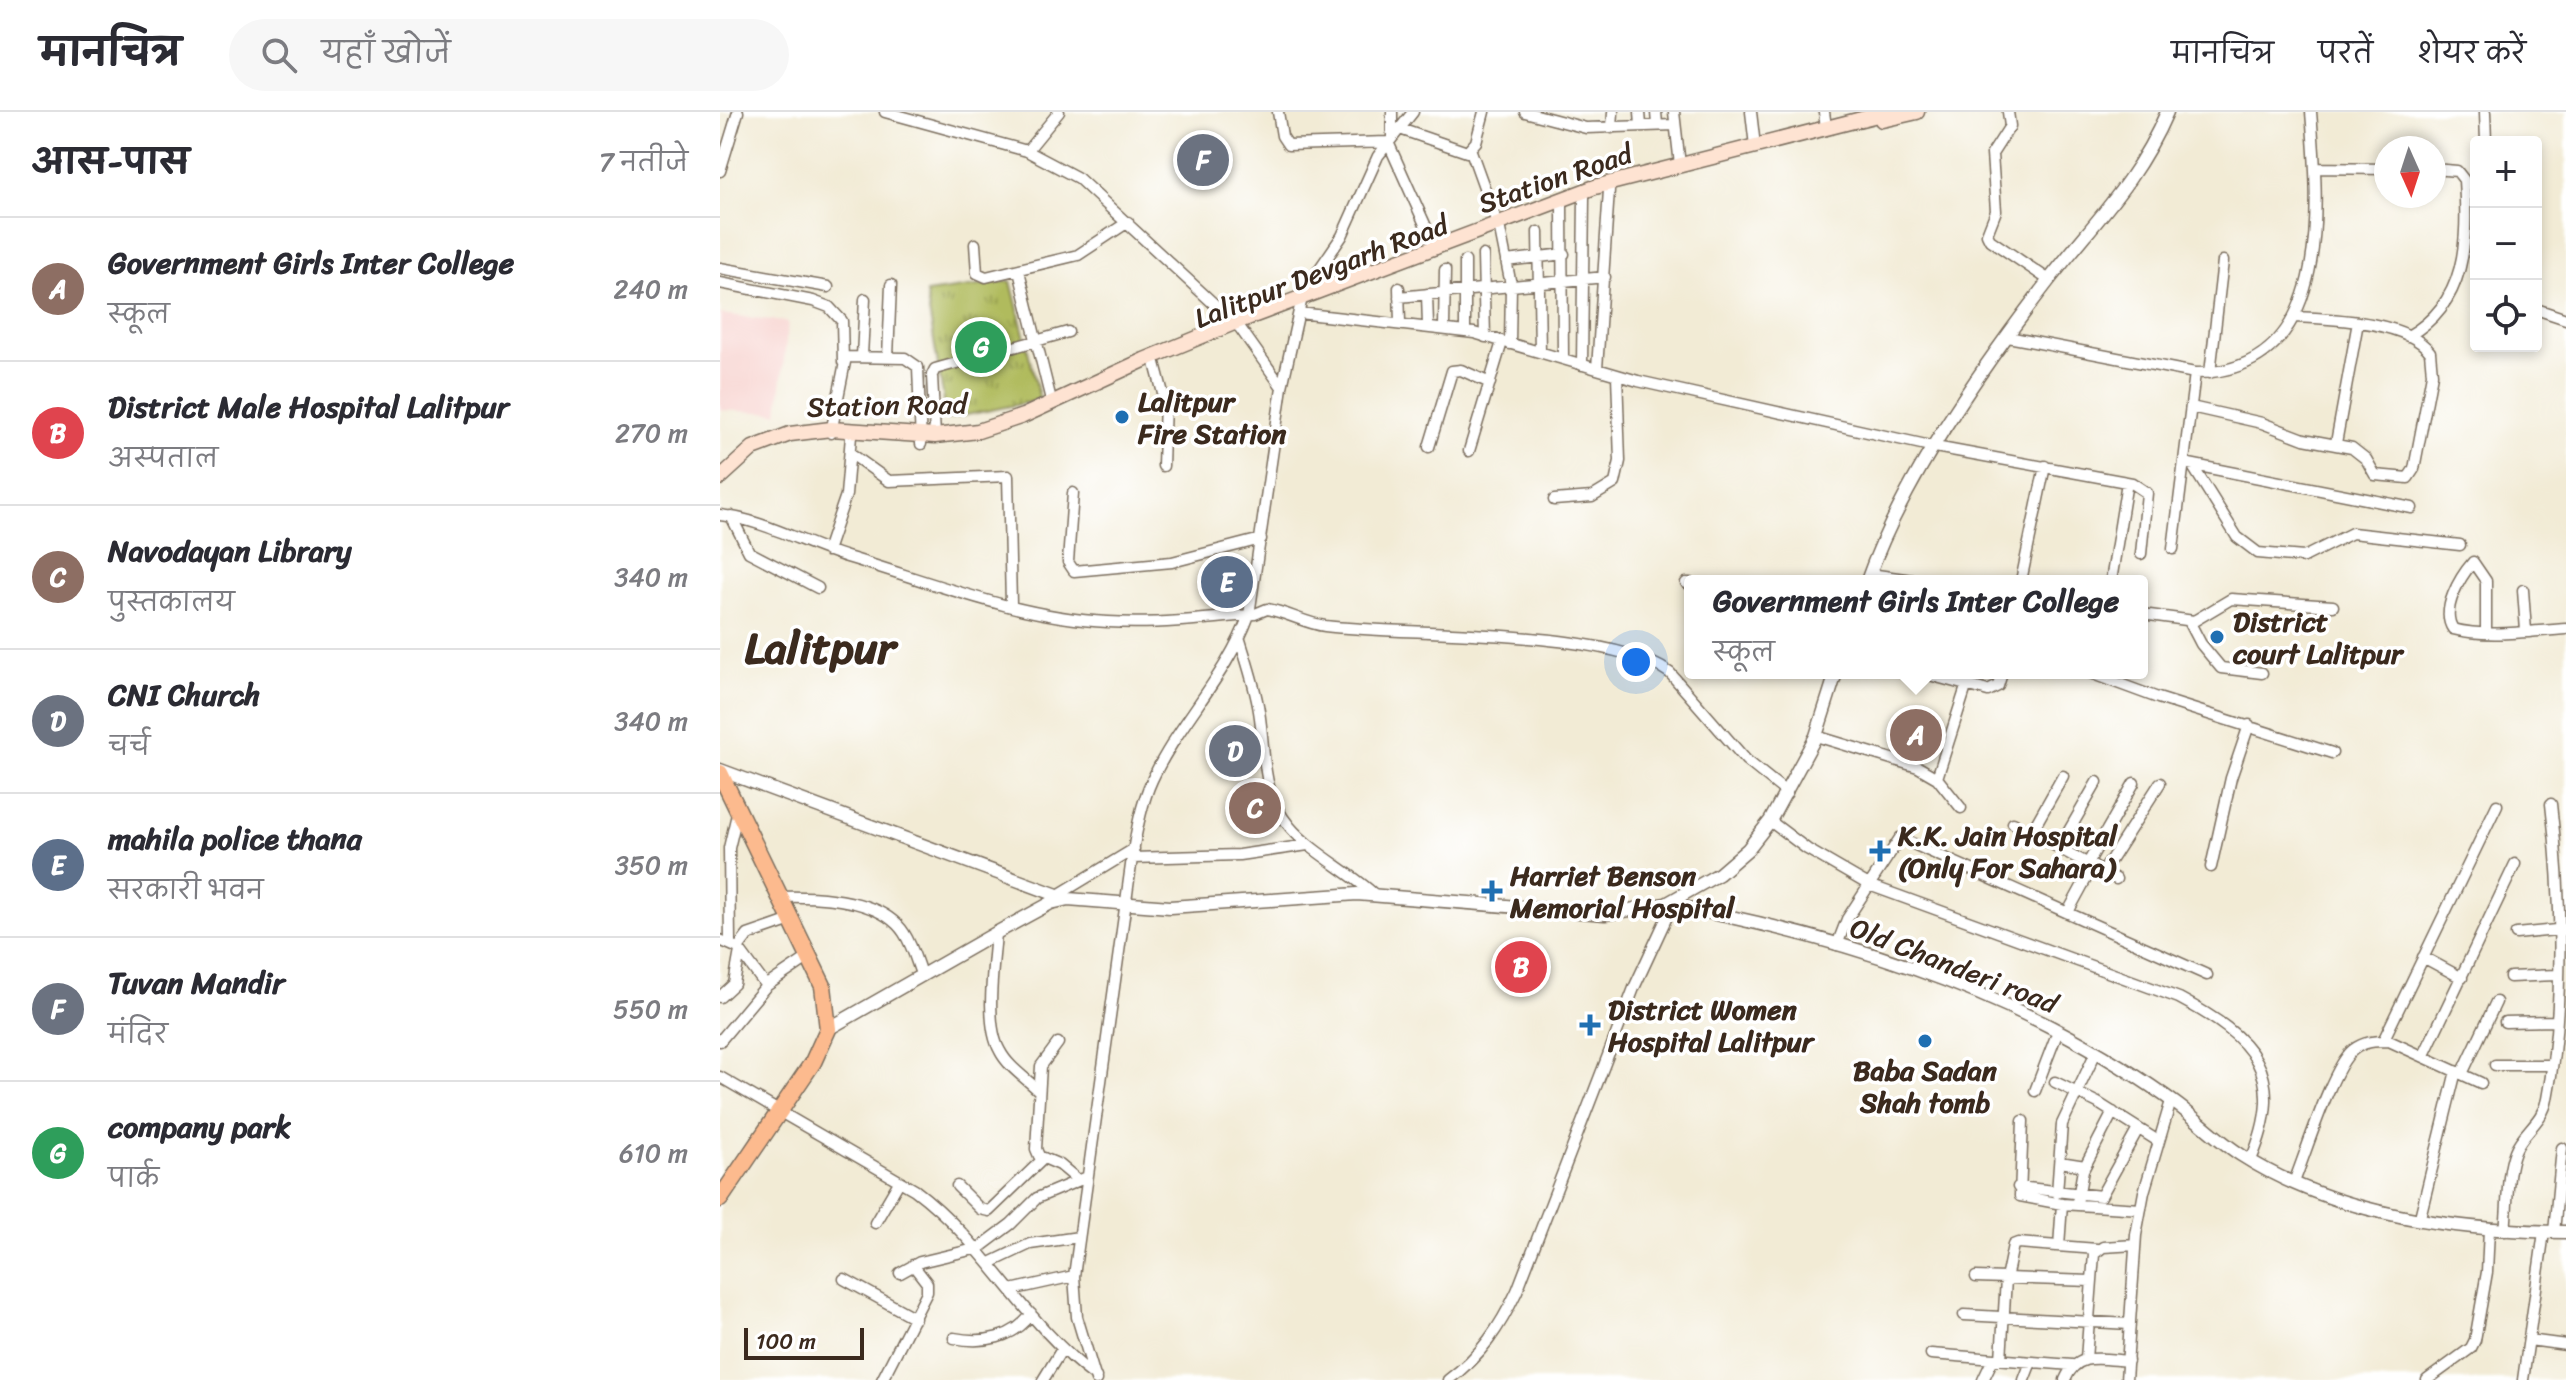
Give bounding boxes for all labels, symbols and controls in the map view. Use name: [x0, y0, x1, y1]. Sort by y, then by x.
text: मानचित्र: [40, 19, 181, 86]
search box: [229, 19, 789, 91]
text: यहाँ खोजें: [321, 26, 451, 80]
text: मानचित्र: [2171, 29, 2274, 78]
text: परतें: [2318, 29, 2373, 78]
text: शेयर करें: [2417, 29, 2526, 78]
icon: search: [257, 33, 301, 77]
street label: Station Road: [1471, 128, 1641, 228]
pin: F: [1177, 130, 1229, 190]
text: आस-पास: [32, 132, 190, 192]
north arrow: [2374, 136, 2446, 208]
map controls: [2470, 136, 2542, 352]
button: +: [2470, 136, 2542, 208]
text: 7 नतीजे: [599, 139, 688, 185]
street label: Lalitpur Devgarh Road: [1187, 200, 1458, 343]
button: −: [2470, 208, 2542, 280]
text: Government Girls Inter College: [108, 236, 514, 290]
text: A: [49, 266, 67, 312]
text: 240 m: [614, 266, 688, 312]
button: locate: [2470, 280, 2542, 352]
text: स्कूल: [108, 291, 170, 337]
pin: G: [955, 317, 1007, 377]
place label: Lalitpur Fire Station: [1137, 377, 1287, 458]
text: District Male Hospital Lalitpur: [108, 380, 509, 434]
street label: Station Road: [806, 380, 970, 431]
marker: Lalitpur Fire Station: [1113, 408, 1131, 426]
text: B: [50, 410, 66, 456]
text: 270 m: [615, 410, 688, 456]
text: अस्पताल: [108, 435, 218, 481]
text: Navodayan Library: [108, 524, 352, 578]
pin: E: [1201, 552, 1253, 612]
text: C: [50, 554, 66, 600]
text: 340 m: [614, 554, 688, 600]
text: Government Girls Inter College: [1713, 574, 2119, 628]
popup: [1684, 575, 2148, 679]
text: पुस्तकालय: [108, 579, 235, 625]
place label: District court Lalitpur: [2232, 597, 2405, 678]
district label: Lalitpur: [744, 609, 899, 687]
marker: District court Lalitpur: [2208, 628, 2226, 646]
text: स्कूल: [1713, 629, 1775, 675]
your location: [1616, 642, 1656, 682]
text: CNI Church: [108, 668, 260, 722]
text: D: [50, 698, 66, 744]
text: 340 m: [614, 698, 688, 744]
pin: A: [1890, 705, 1942, 765]
pin: D: [1209, 721, 1261, 781]
text: चर्च: [108, 723, 150, 769]
pin: C: [1229, 778, 1281, 838]
place label: K.K. Jain Hospital (Only For Sahara): [1897, 811, 2118, 892]
text: mahila police thana: [108, 812, 362, 866]
marker: K.K. Jain Hospital (Only For Sahara): [1869, 840, 1891, 862]
text: E: [51, 842, 65, 888]
text: 350 m: [615, 842, 688, 888]
place label: Harriet Benson Memorial Hospital: [1509, 851, 1735, 932]
text: सरकारी भवन: [108, 867, 264, 913]
marker: Harriet Benson Memorial Hospital: [1481, 880, 1503, 902]
street label: Old Chanderi road: [1843, 903, 2067, 1028]
pin: B: [1495, 937, 1547, 997]
text: Tuvan Mandir: [108, 956, 284, 1010]
place label: District Women Hospital Lalitpur: [1608, 985, 1816, 1066]
text: F: [51, 986, 65, 1032]
text: 550 m: [613, 986, 688, 1032]
text: मंदिर: [108, 1011, 168, 1057]
marker: District Women Hospital Lalitpur: [1579, 1014, 1601, 1036]
marker: Baba Sadan Shah tomb: [1916, 1032, 1934, 1050]
place label: Baba Sadan Shah tomb: [1853, 1046, 1998, 1127]
text: company park: [108, 1100, 291, 1154]
text: G: [50, 1130, 66, 1176]
text: 610 m: [619, 1130, 688, 1176]
text: पार्क: [108, 1155, 159, 1201]
text: 100 m: [756, 1322, 816, 1361]
scale bar: [744, 1324, 864, 1360]

